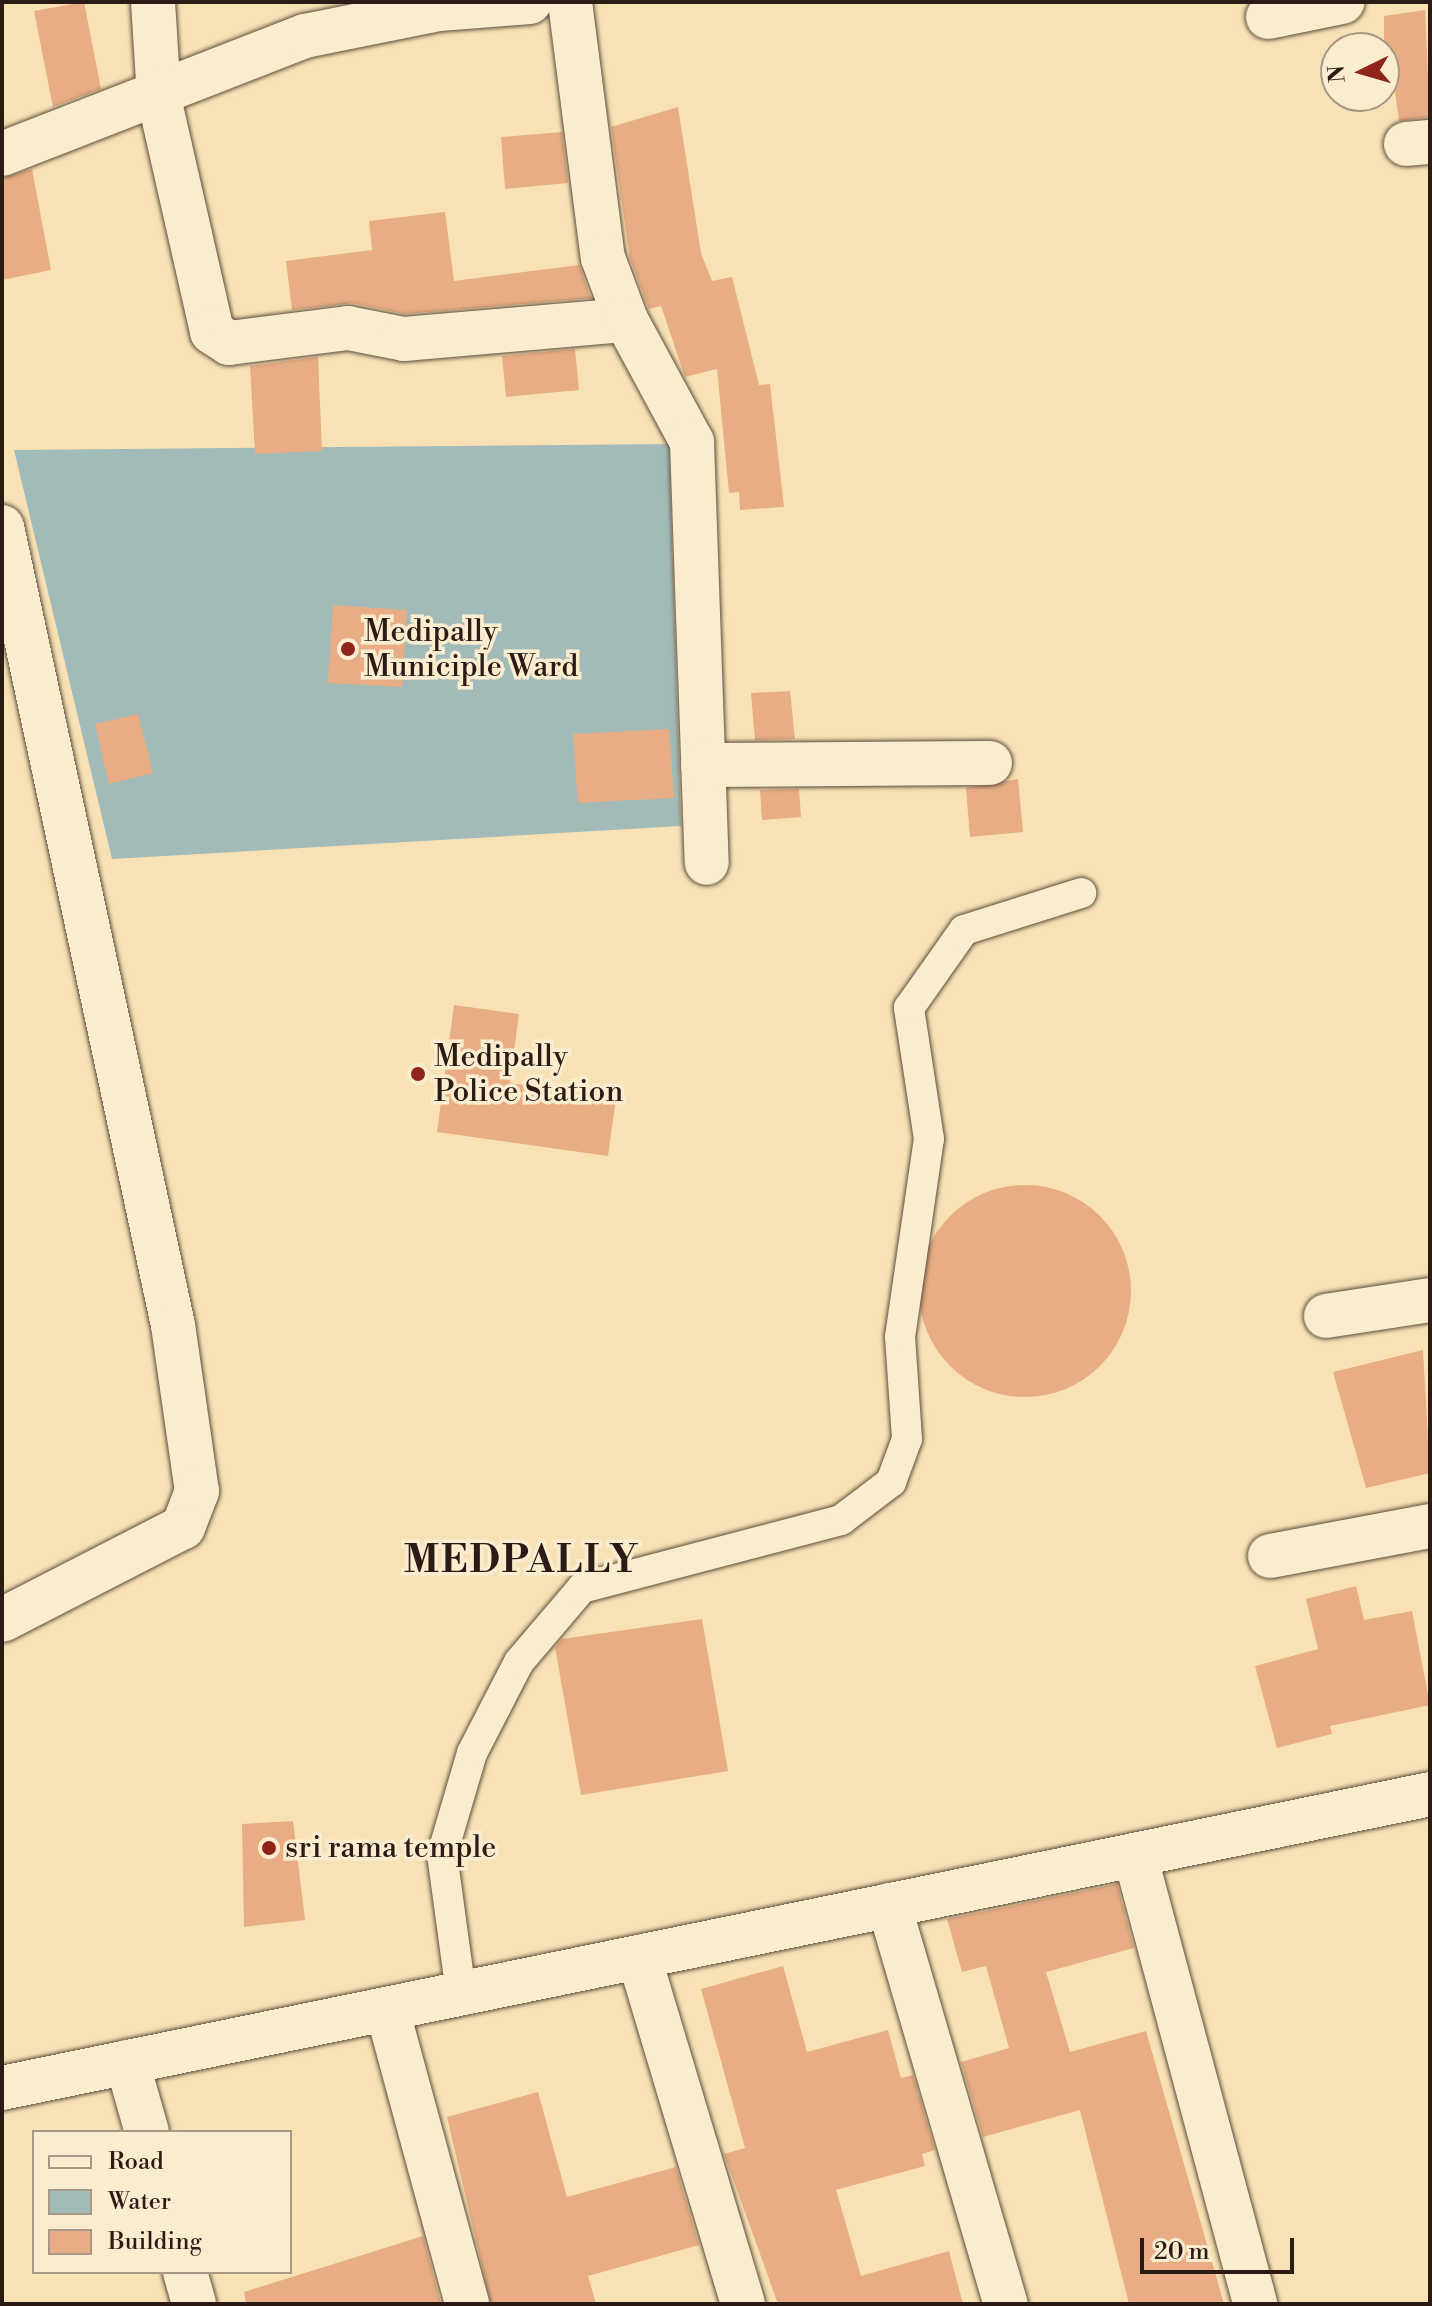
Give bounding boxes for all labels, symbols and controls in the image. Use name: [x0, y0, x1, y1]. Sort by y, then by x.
north arrow: [1320, 32, 1400, 112]
text: N: [1323, 64, 1352, 84]
place label: Medipally Municiple Ward: [364, 614, 578, 684]
marker: Medipally Municiple Ward: [339, 640, 357, 658]
place label: Medipally Police Station: [434, 1039, 623, 1110]
marker: Medipally Police Station: [409, 1065, 427, 1083]
district label: MEDPALLY: [404, 1538, 640, 1584]
place label: sri rama temple: [285, 1830, 496, 1866]
marker: sri rama temple: [260, 1839, 278, 1857]
legend: [32, 2130, 292, 2274]
text: Road: [108, 2147, 164, 2177]
text: Water: [108, 2187, 171, 2217]
scale bar: [1144, 2222, 1298, 2272]
text: Building: [108, 2227, 202, 2257]
text: 20 m: [1154, 2237, 1210, 2267]

